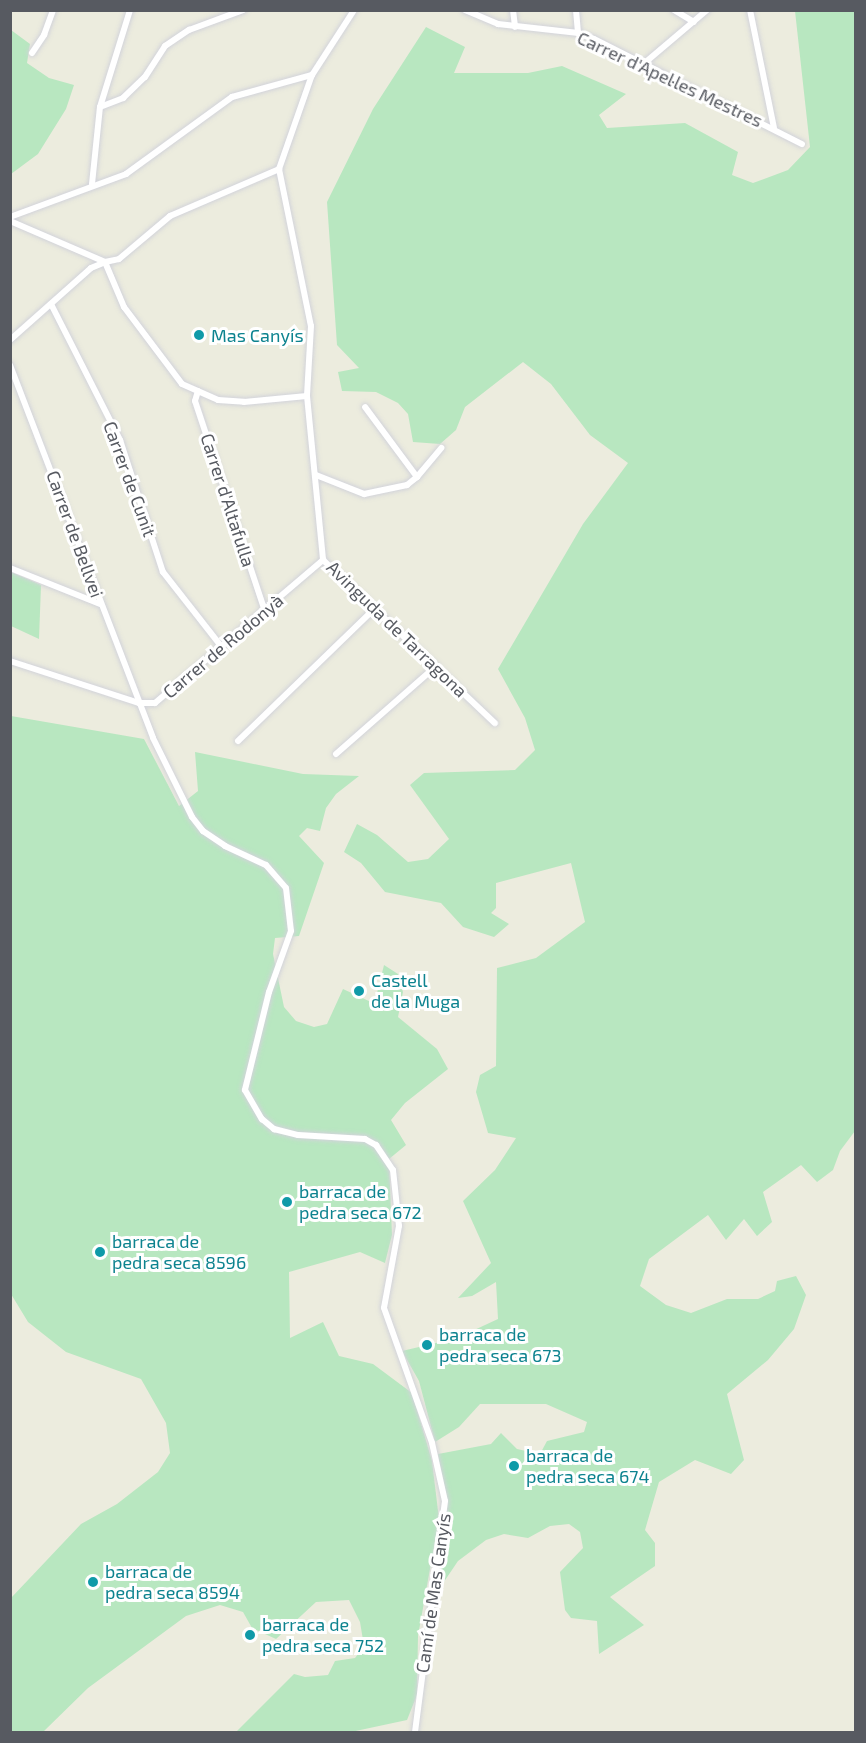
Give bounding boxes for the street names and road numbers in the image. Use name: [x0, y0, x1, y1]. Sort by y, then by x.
street label: Carrer d'Apel·les Mestres: [574, 26, 766, 132]
street label: Carrer de Cunit: [99, 418, 161, 540]
street label: Carrer d'Altafulla: [196, 430, 260, 570]
street label: Carrer de Bellvei: [42, 467, 108, 601]
street label: Avinguda de Tarragona: [322, 556, 472, 702]
street label: Carrer de Rodonyà: [158, 589, 288, 703]
street label: Camí de Mas Canyís: [411, 1512, 455, 1674]

